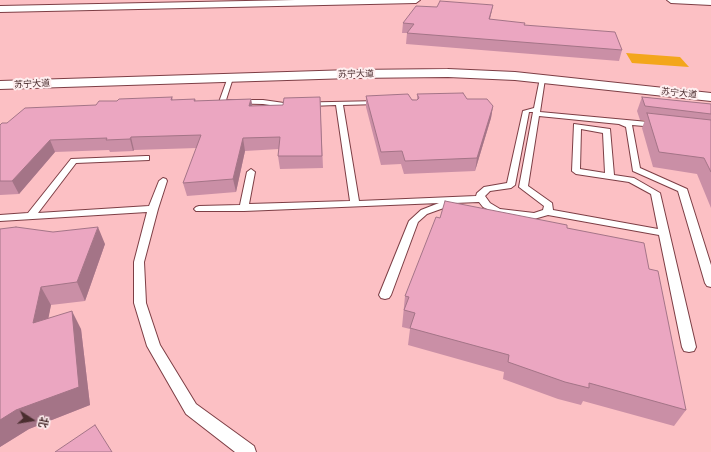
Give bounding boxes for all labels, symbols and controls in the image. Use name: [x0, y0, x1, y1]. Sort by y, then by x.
street label: 苏宁大道: [338, 68, 374, 80]
street label: 苏宁大道: [14, 78, 50, 90]
street label: 苏宁大道: [661, 86, 697, 100]
north arrow: [12, 400, 52, 440]
text: 北: [37, 416, 52, 429]

